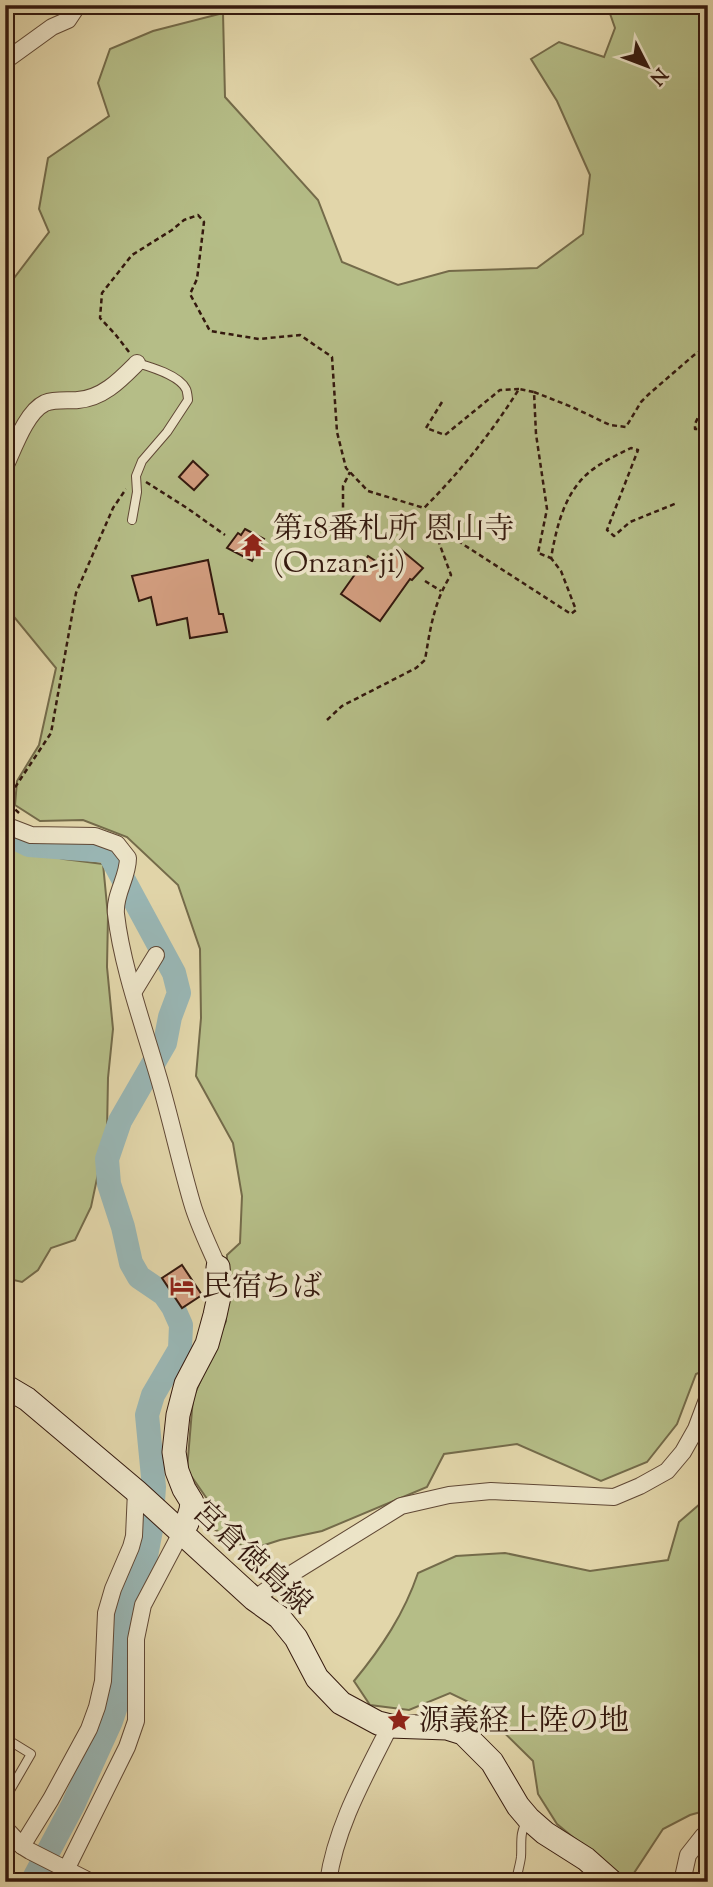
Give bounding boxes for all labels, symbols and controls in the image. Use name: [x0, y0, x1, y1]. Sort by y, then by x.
north arrow: [612, 32, 682, 102]
text: N: [643, 61, 673, 90]
place label: 第18番札所 恩山寺 (Onzan-ji): [273, 509, 515, 586]
temple icon: 第18番札所 恩山寺 (Onzan-ji): [239, 531, 267, 559]
place label: 民宿ちば: [202, 1267, 322, 1310]
hotel icon: 民宿ちば: [168, 1272, 196, 1300]
street label: 宮倉徳島線: [182, 1492, 321, 1626]
place label: 源義経上陸の地: [419, 1701, 629, 1744]
place icon: 源義経上陸の地: [385, 1706, 413, 1734]

